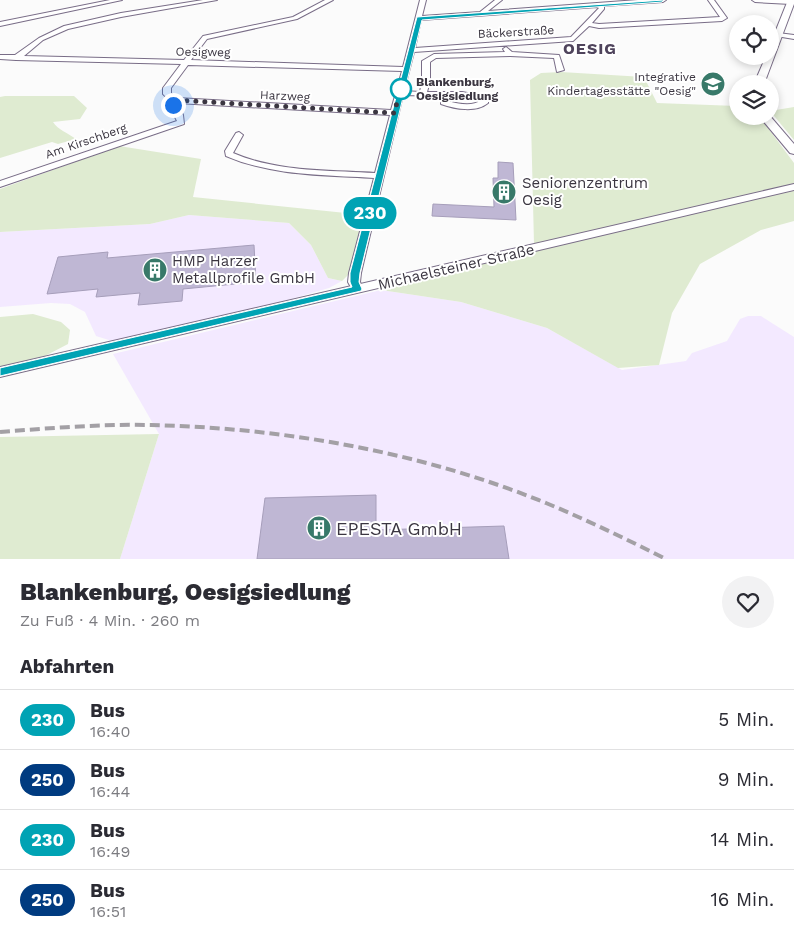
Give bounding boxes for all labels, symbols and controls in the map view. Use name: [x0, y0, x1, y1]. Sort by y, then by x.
map controls: [729, 15, 779, 125]
button: locate: [729, 15, 779, 65]
street label: Bäckerstraße: [477, 23, 555, 41]
district label: OESIG: [563, 39, 617, 58]
street label: Oesigweg: [175, 45, 231, 59]
place label: Integrative Kindertagesstätte "Oesig": [547, 70, 696, 98]
school or university icon: Integrative Kindertagesstätte "Oesig": [700, 71, 726, 97]
place label: Blankenburg, Oesigsiedlung: [416, 75, 499, 103]
button: layers: [729, 75, 779, 125]
marker: Blankenburg, Oesigsiedlung: [390, 78, 412, 100]
street label: Harzweg: [260, 88, 311, 104]
your location: [161, 93, 186, 118]
street label: Am Kirschberg: [44, 120, 129, 161]
place label: Seniorenzentrum Oesig: [522, 174, 648, 209]
building icon: Seniorenzentrum Oesig: [491, 179, 517, 205]
line badge: 230: [341, 197, 399, 229]
text: 230: [354, 202, 387, 223]
street label: Michaelsteiner Straße: [376, 240, 536, 294]
place label: HMP Harzer Metallprofile GmbH: [172, 252, 315, 287]
building icon: HMP Harzer Metallprofile GmbH: [142, 257, 168, 283]
building icon: EPESTA GmbH: [306, 515, 332, 541]
place label: EPESTA GmbH: [336, 518, 462, 539]
button: heart: [722, 576, 774, 628]
text: Blankenburg, Oesigsiedlung: [20, 578, 350, 606]
text: Zu Fuß · 4 Min. · 260 m: [20, 611, 200, 630]
text: Abfahrten: [20, 655, 114, 678]
text: Bus: [90, 699, 125, 722]
text: 5 Min.: [718, 708, 774, 731]
text: 230: [31, 709, 64, 730]
text: 16:40: [90, 722, 130, 741]
text: Bus: [90, 759, 125, 782]
text: 9 Min.: [718, 768, 774, 791]
text: 250: [31, 769, 64, 790]
text: 16:44: [90, 782, 130, 801]
text: Bus: [90, 819, 125, 842]
text: 14 Min.: [710, 828, 774, 851]
text: 230: [31, 829, 64, 850]
text: 16:49: [90, 842, 130, 861]
text: Bus: [90, 879, 125, 902]
text: 16 Min.: [710, 888, 774, 911]
text: 250: [31, 889, 64, 910]
text: 16:51: [90, 902, 126, 921]

